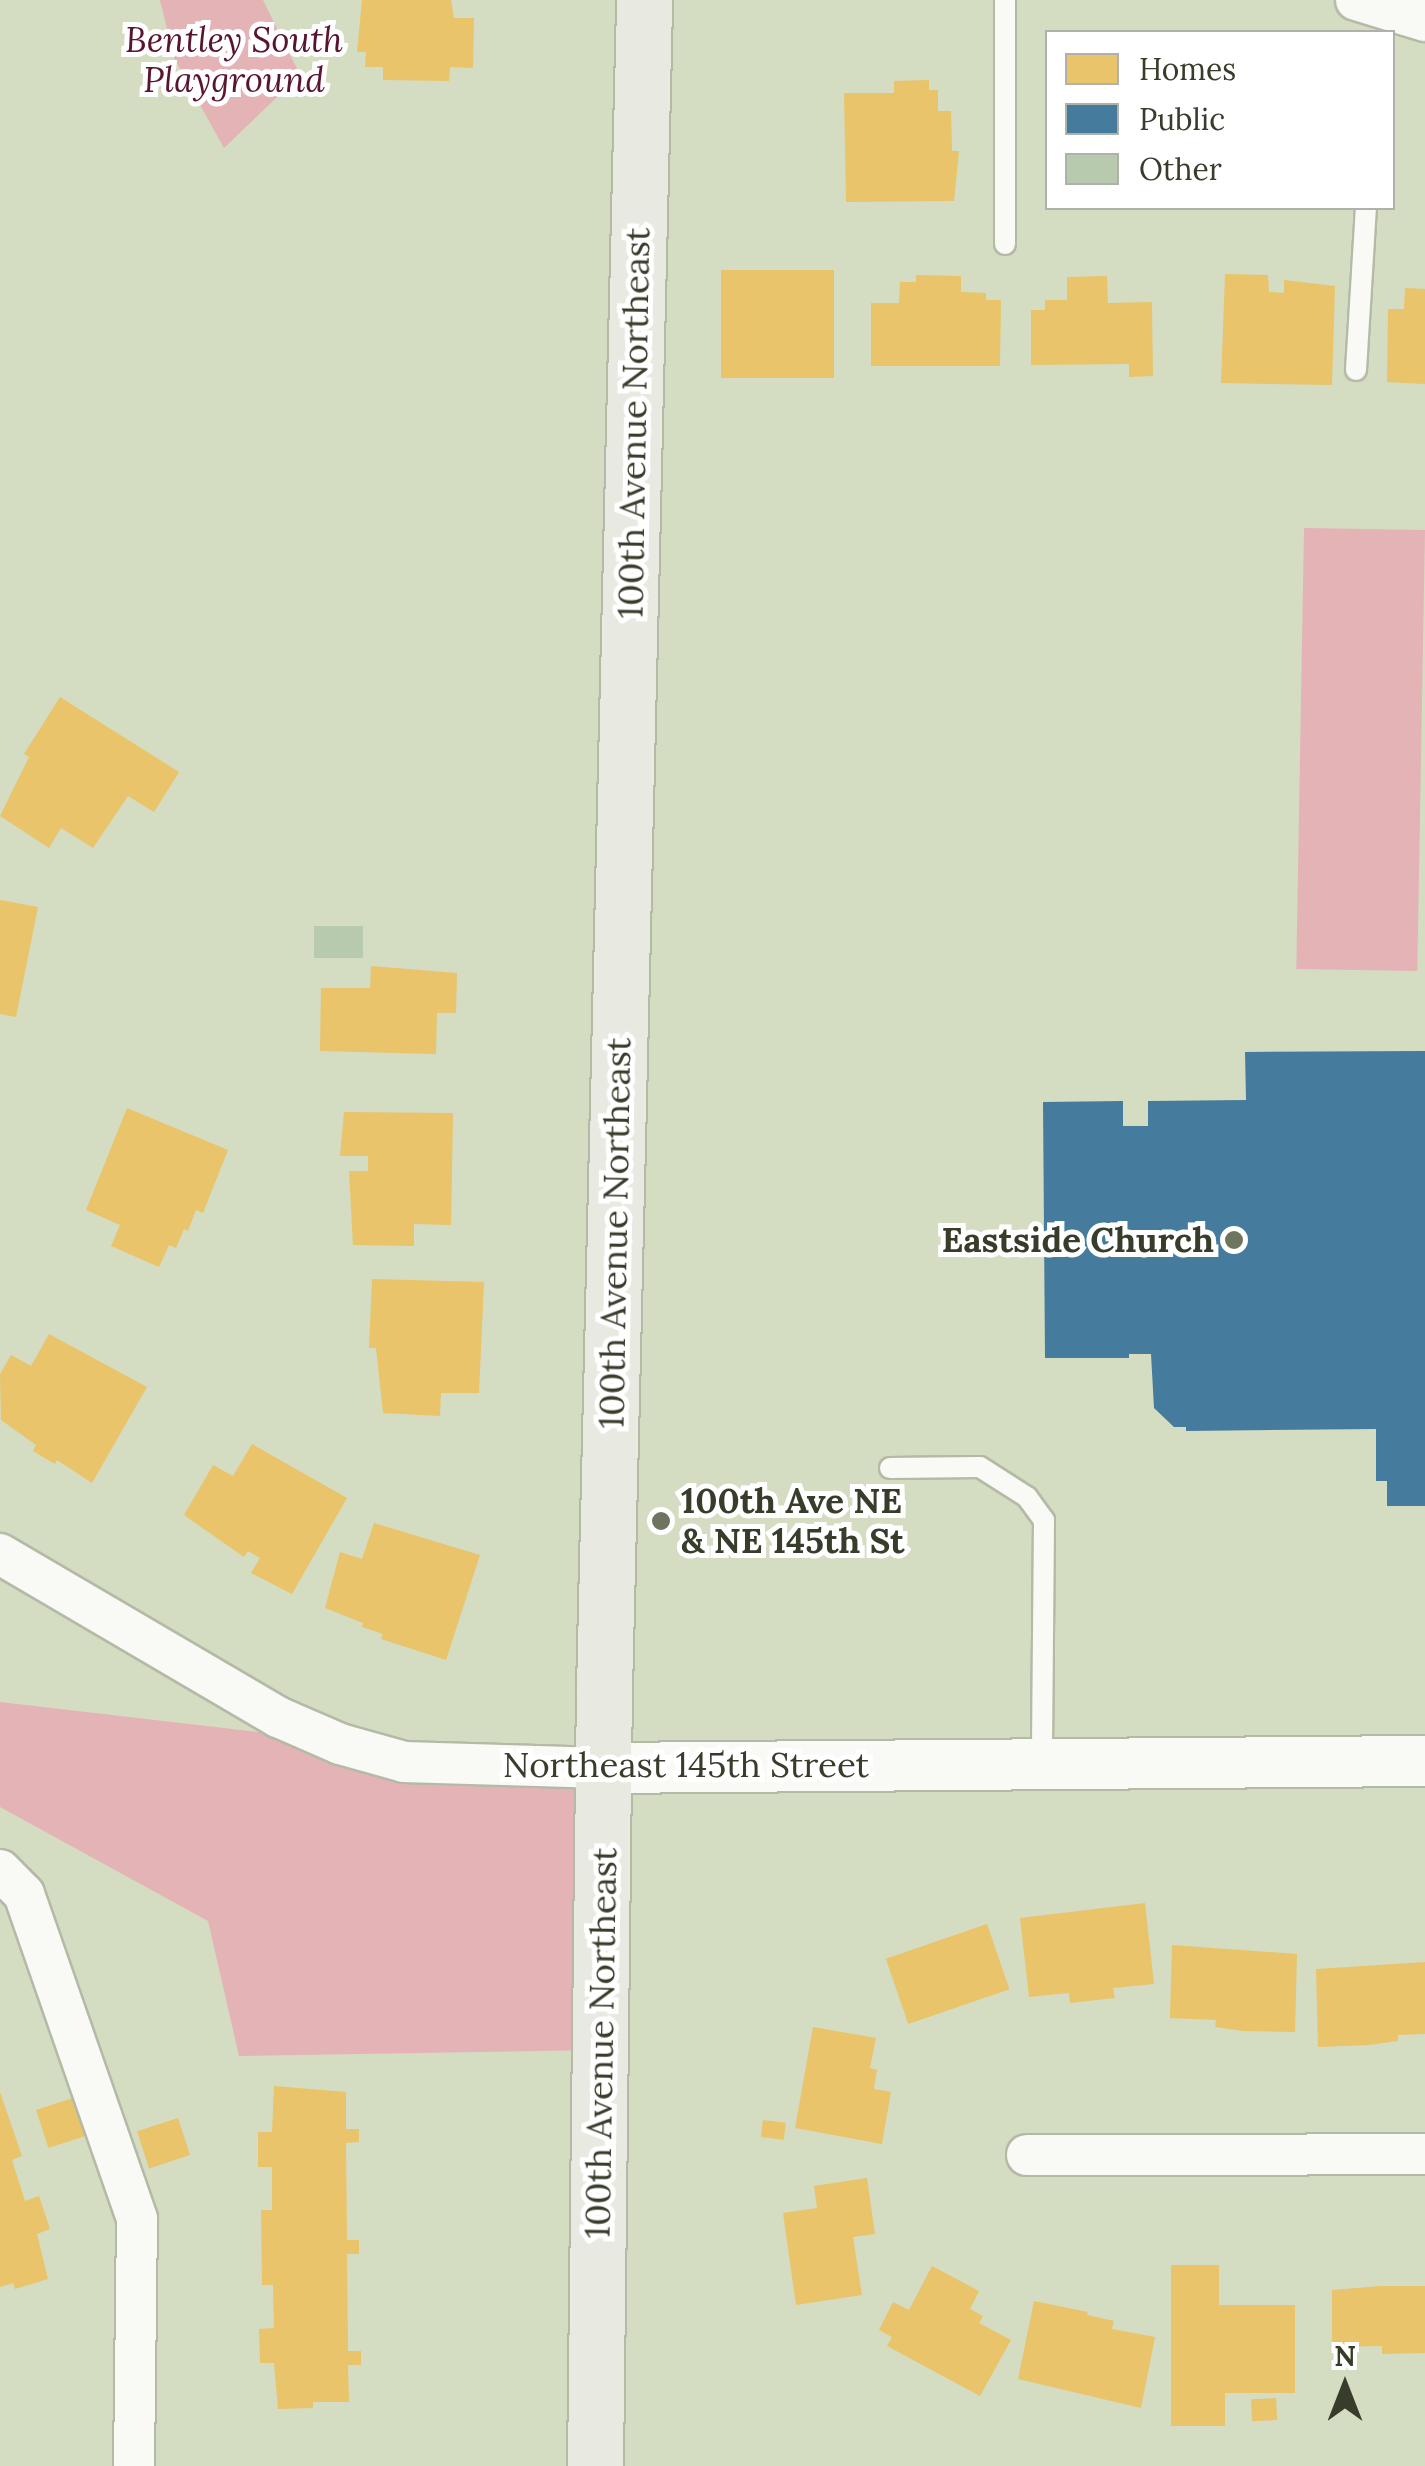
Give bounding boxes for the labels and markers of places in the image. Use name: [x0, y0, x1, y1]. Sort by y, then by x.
place label: Eastside Church: [941, 1219, 1214, 1261]
marker: Eastside Church: [1223, 1229, 1245, 1251]
place label: 100th Ave NE & NE 145th St: [681, 1480, 905, 1562]
marker: 100th Ave NE & NE 145th St: [650, 1510, 672, 1532]

